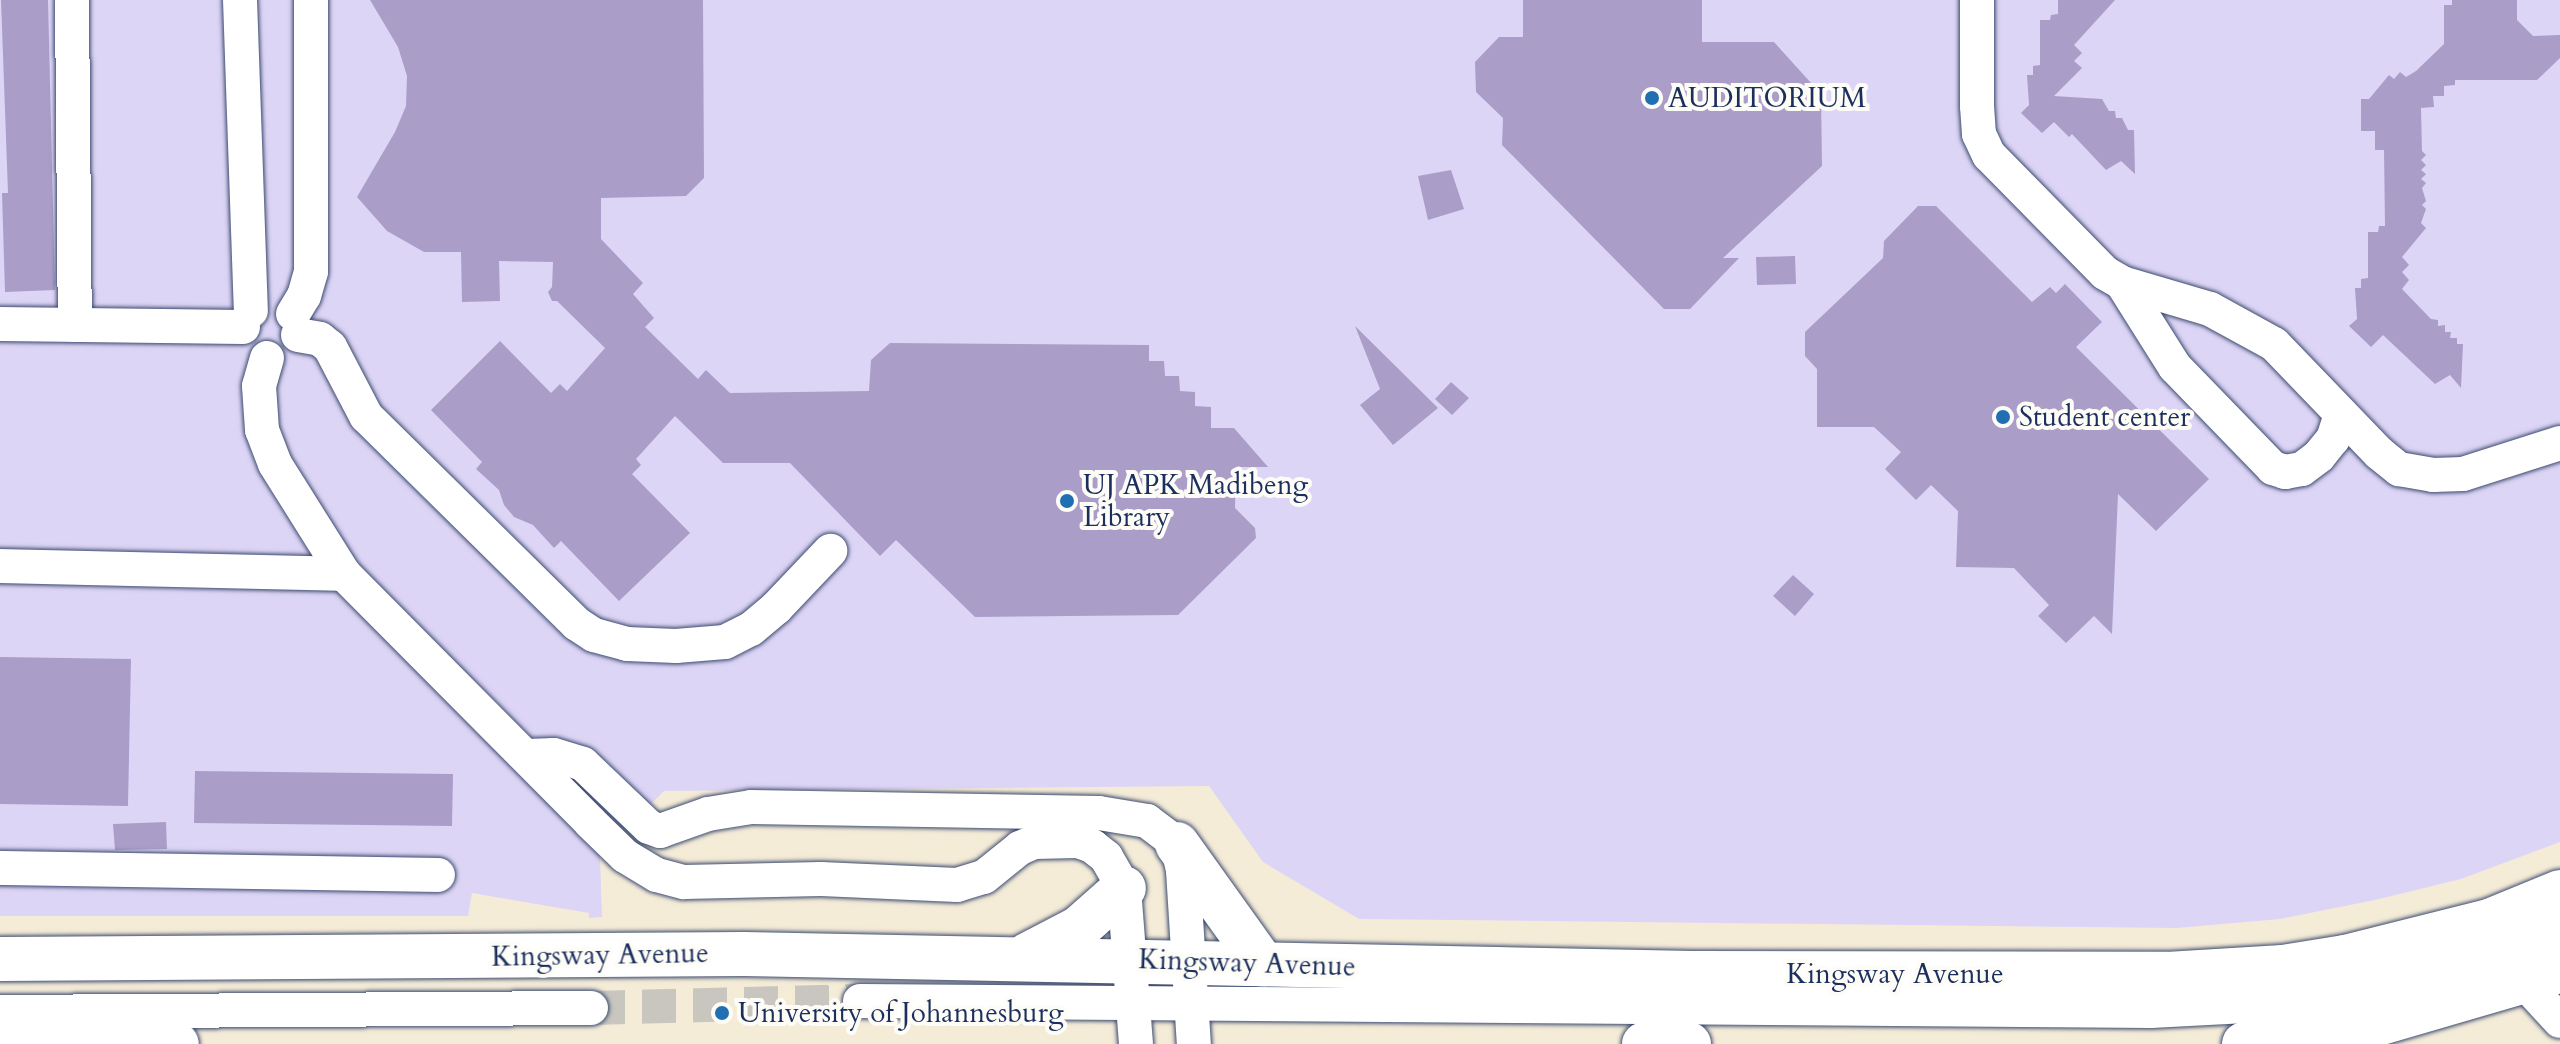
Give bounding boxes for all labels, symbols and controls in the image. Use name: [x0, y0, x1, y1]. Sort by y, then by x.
place label: AUDITORIUM: [1668, 81, 1866, 115]
marker: AUDITORIUM: [1643, 89, 1661, 107]
place label: Student center: [2019, 400, 2190, 434]
marker: Student center: [1994, 408, 2012, 426]
place label: UJ APK Madibeng Library: [1083, 468, 1308, 534]
marker: UJ APK Madibeng Library: [1058, 492, 1076, 510]
street label: Kingsway Avenue: [491, 936, 709, 974]
street label: Kingsway Avenue: [1138, 942, 1356, 984]
street label: Kingsway Avenue: [1786, 957, 2004, 991]
place label: University of Johannesburg: [738, 996, 1064, 1030]
marker: University of Johannesburg: [713, 1004, 731, 1022]

